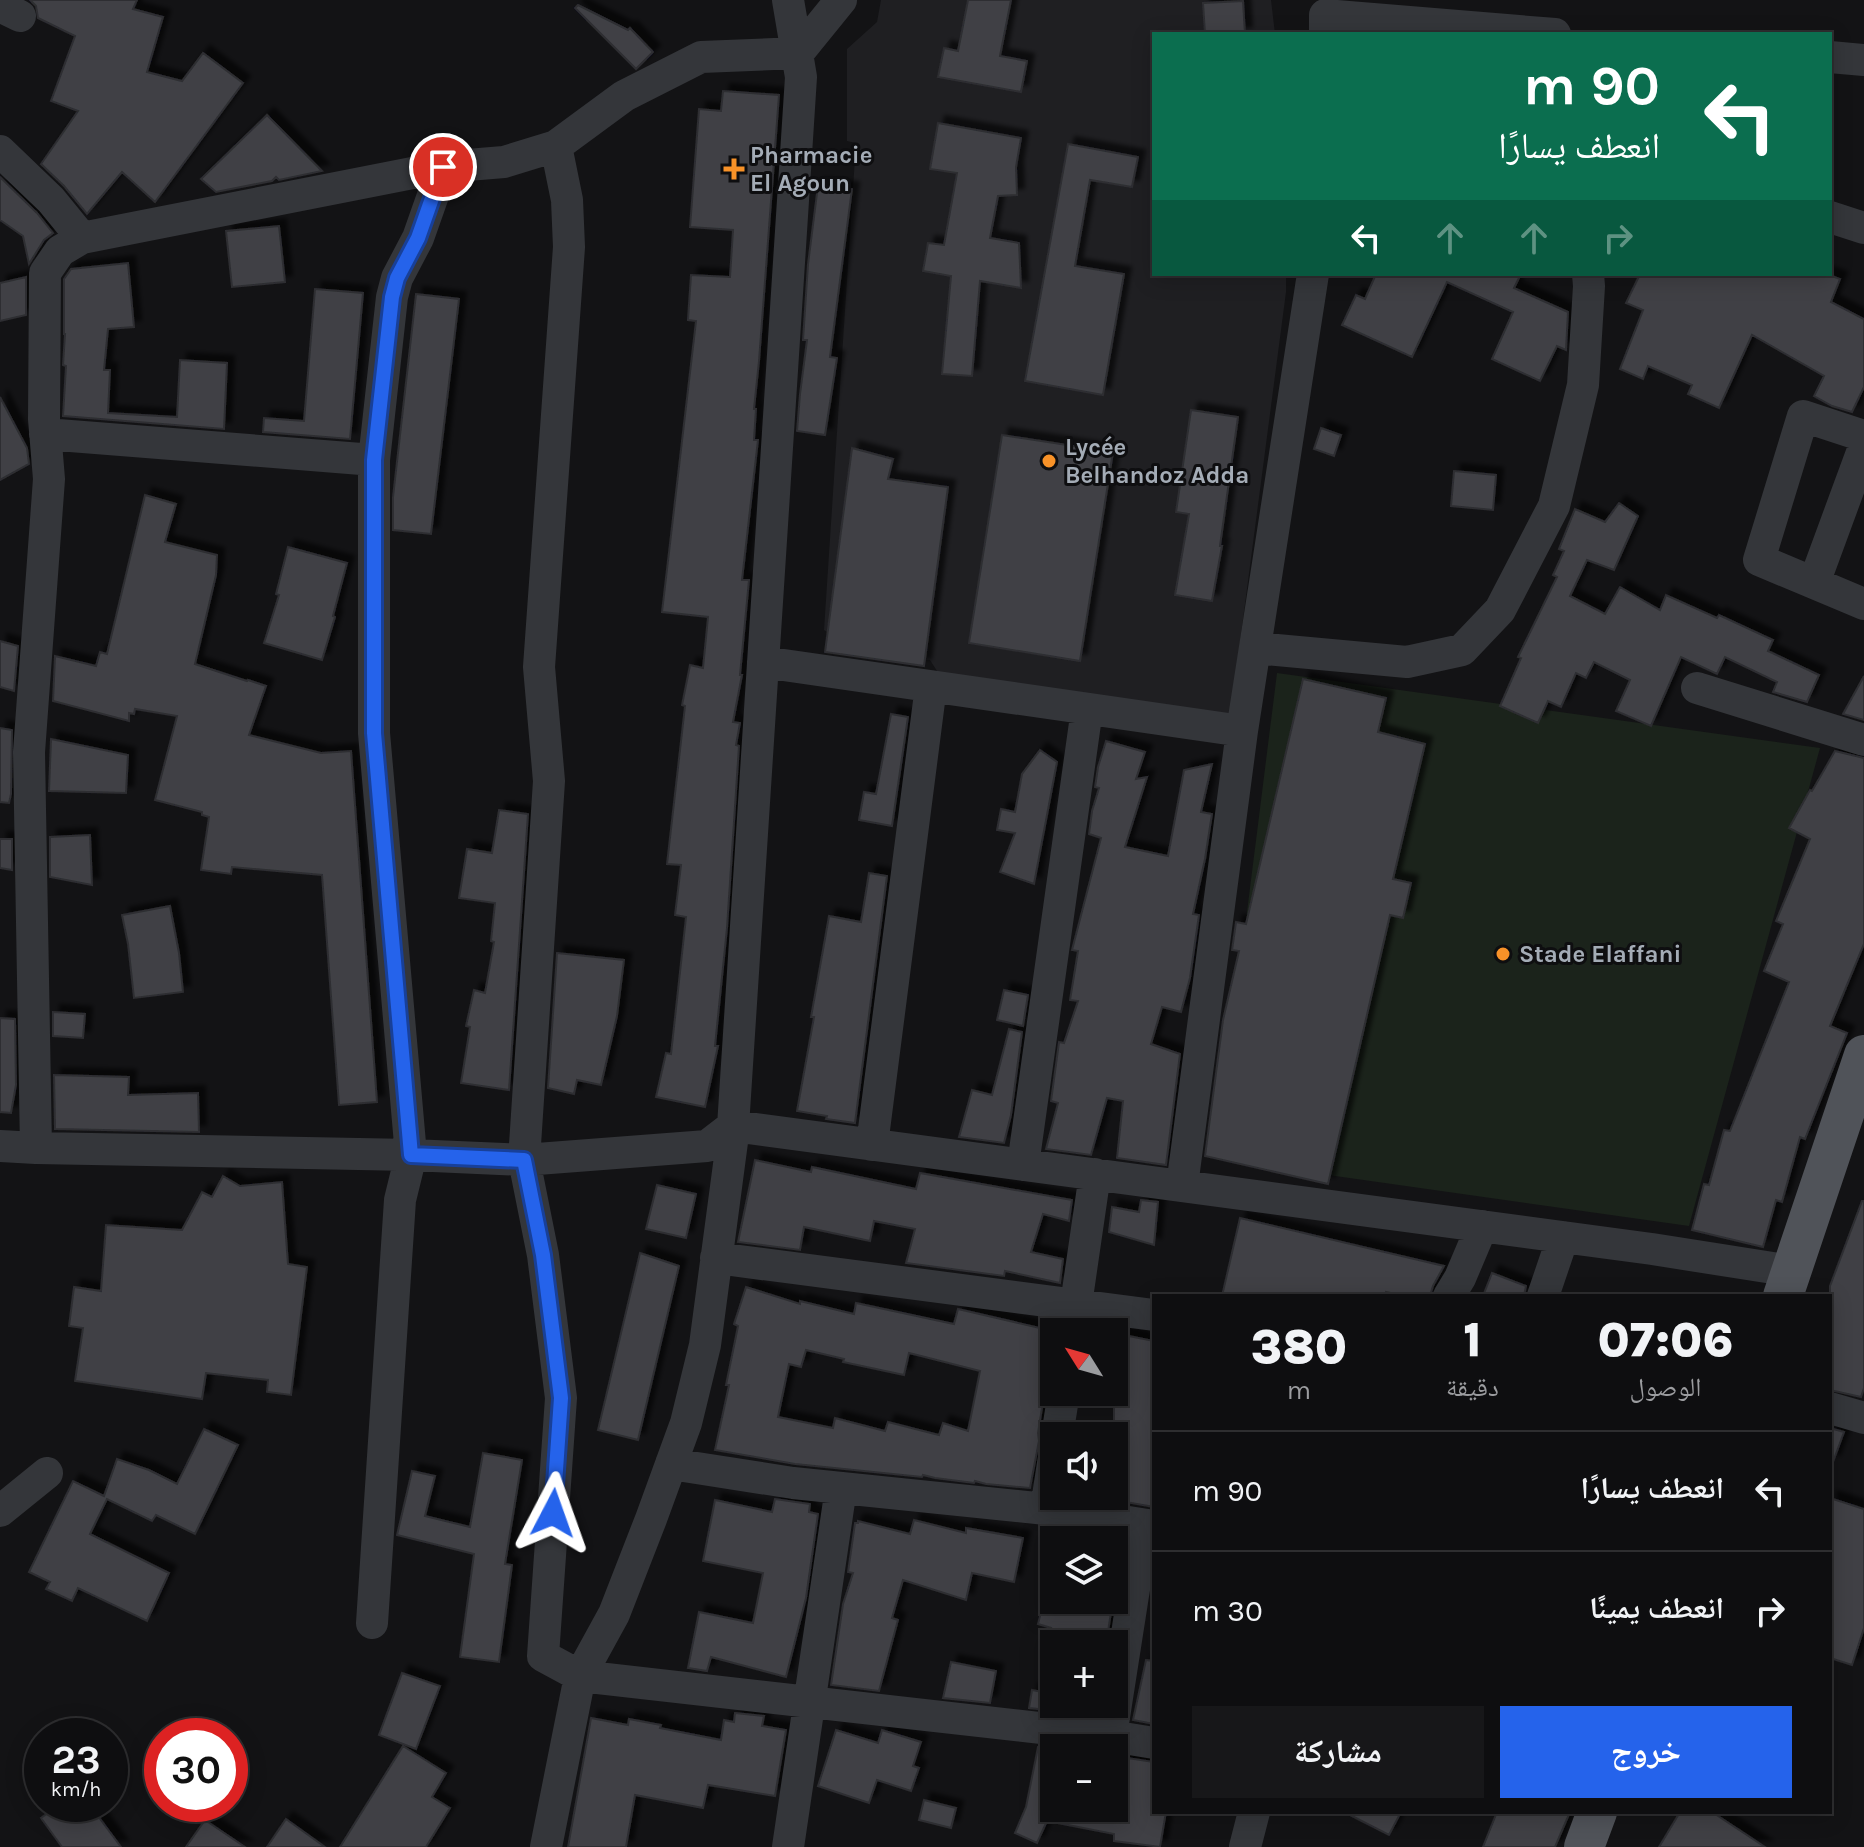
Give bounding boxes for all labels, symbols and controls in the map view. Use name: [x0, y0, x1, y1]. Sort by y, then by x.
text: 90 m: [1523, 53, 1660, 118]
icon: left: [1688, 64, 1792, 168]
text: انعطف يسارًا: [1498, 125, 1660, 167]
pin: [409, 133, 477, 201]
place label: Pharmacie El Agoun: [750, 141, 872, 197]
icon: arrive: [421, 145, 465, 189]
marker: Pharmacie El Agoun: [725, 160, 743, 178]
icon: left: [1344, 216, 1388, 260]
icon: ahead: [1428, 216, 1472, 260]
icon: ahead: [1512, 216, 1556, 260]
icon: right: [1596, 216, 1640, 260]
place label: Lycée Belhandoz Adda: [1065, 433, 1249, 489]
marker: Lycée Belhandoz Adda: [1040, 452, 1058, 470]
place label: Stade Elaffani: [1519, 940, 1681, 968]
marker: Stade Elaffani: [1494, 945, 1512, 963]
text: 1: [1463, 1312, 1482, 1368]
text: 07:06: [1598, 1312, 1733, 1368]
north arrow: [1040, 1318, 1128, 1406]
map controls: [1040, 1318, 1128, 1822]
text: 380: [1251, 1319, 1347, 1375]
text: دقيقة: [1446, 1372, 1499, 1403]
text: الوصول: [1629, 1372, 1701, 1403]
text: m: [1287, 1375, 1311, 1406]
button: sound: [1040, 1422, 1128, 1510]
icon: left: [1748, 1469, 1792, 1513]
text: انعطف يسارًا: [1580, 1470, 1724, 1506]
position arrow: [511, 1471, 595, 1555]
text: 90 m: [1192, 1473, 1262, 1509]
button: layers: [1040, 1526, 1128, 1614]
icon: right: [1748, 1589, 1792, 1633]
text: انعطف يمينًا: [1589, 1590, 1724, 1626]
text: 30 m: [1192, 1593, 1263, 1629]
button: +: [1040, 1630, 1128, 1718]
button: مشاركة: [1192, 1706, 1484, 1798]
button: خروج: [1500, 1706, 1792, 1798]
speed limit sign: 30: [144, 1718, 248, 1822]
button: −: [1040, 1734, 1128, 1822]
text: 23: [51, 1736, 101, 1783]
text: km/h: [51, 1778, 101, 1801]

